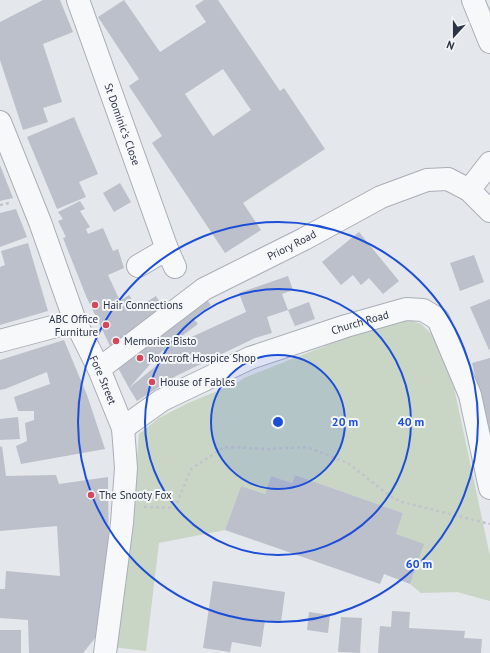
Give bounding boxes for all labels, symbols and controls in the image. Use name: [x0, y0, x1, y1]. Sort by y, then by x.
north arrow: [434, 16, 474, 56]
text: N: [445, 38, 456, 53]
street label: St Dominic's Close: [101, 81, 144, 168]
street label: Priory Road: [265, 227, 319, 263]
place label: Hair Connections: [103, 298, 183, 312]
marker: Hair Connections: [90, 300, 100, 310]
street label: Church Road: [329, 307, 390, 337]
place label: ABC Office Furniture: [49, 312, 98, 339]
marker: ABC Office Furniture: [101, 320, 111, 330]
place label: Memories Bisto: [124, 334, 197, 348]
marker: Memories Bisto: [111, 336, 121, 346]
place label: Rowcroft Hospice Shop: [148, 351, 256, 365]
street label: Fore Street: [86, 353, 120, 407]
marker: Rowcroft Hospice Shop: [135, 353, 145, 363]
place label: House of Fables: [160, 375, 235, 389]
marker: House of Fables: [147, 377, 157, 387]
text: 20 m: [332, 414, 358, 429]
text: 40 m: [398, 414, 424, 429]
centre of rings: [271, 415, 285, 429]
place label: The Snooty Fox: [99, 488, 172, 502]
marker: The Snooty Fox: [86, 490, 96, 500]
text: 60 m: [406, 556, 432, 571]

